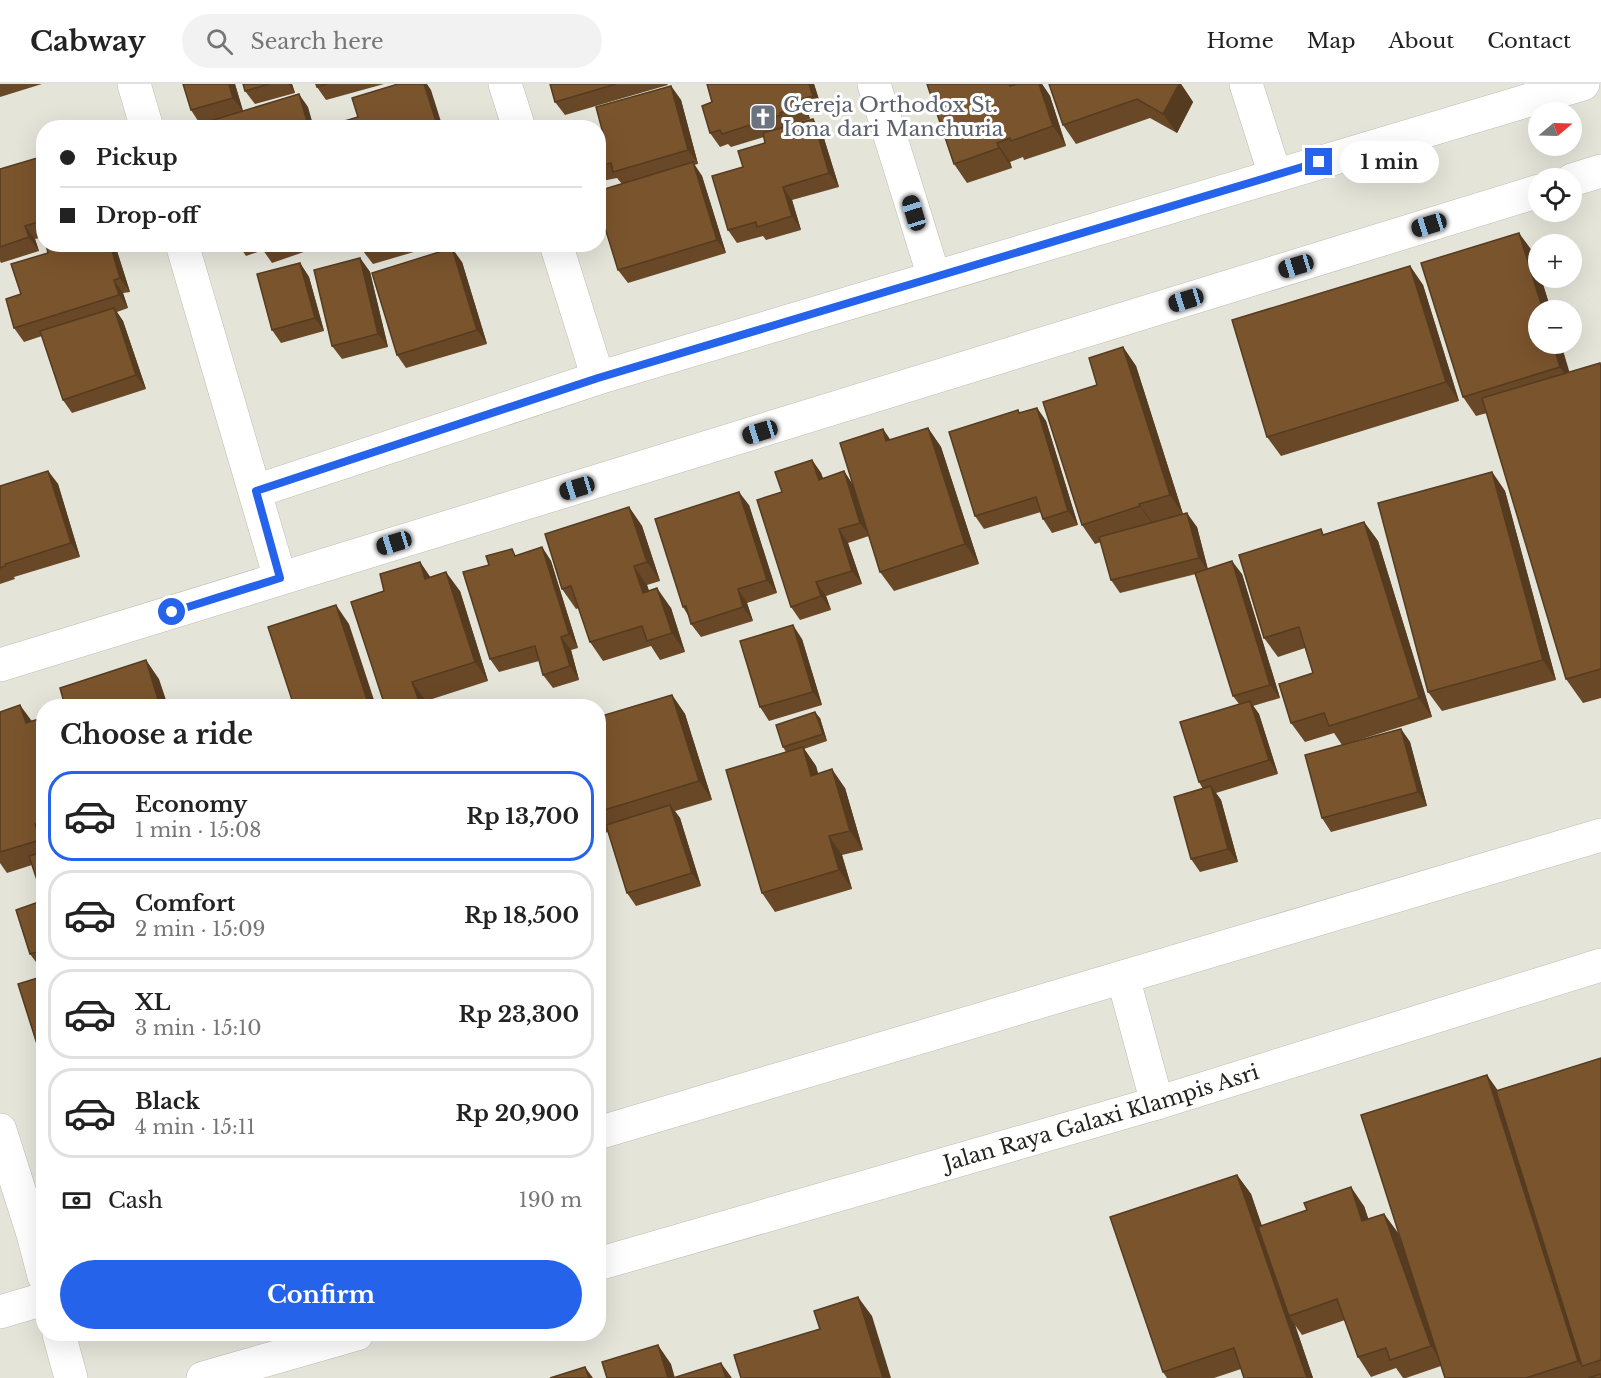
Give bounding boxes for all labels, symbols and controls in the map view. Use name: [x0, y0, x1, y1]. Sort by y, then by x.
search box: [182, 14, 602, 68]
text: Cabway: [30, 24, 146, 59]
icon: search: [203, 25, 236, 58]
text: Search here: [251, 28, 384, 55]
text: Home: [1207, 28, 1274, 54]
text: Map: [1307, 28, 1355, 54]
text: About: [1388, 28, 1454, 54]
text: Contact: [1487, 28, 1571, 54]
place label: Gereja Orthodox St. Iona dari Manchuria: [783, 92, 1004, 142]
church icon: Gereja Orthodox St. Iona dari Manchuria: [748, 102, 778, 132]
north arrow: [1528, 102, 1582, 156]
map controls: [1528, 102, 1582, 354]
callout: 1 min: [1340, 141, 1439, 183]
text: Pickup: [96, 144, 178, 171]
route end: [1305, 148, 1332, 175]
text: 1 min: [1361, 150, 1418, 174]
button: locate: [1528, 168, 1582, 222]
car: [900, 193, 928, 233]
text: Drop-off: [96, 202, 198, 229]
car: [1409, 211, 1449, 239]
button: +: [1528, 234, 1582, 288]
car: [1276, 252, 1316, 280]
car: [1166, 286, 1206, 314]
button: −: [1528, 300, 1582, 354]
car: [740, 418, 780, 446]
car: [557, 474, 597, 502]
car: [374, 529, 414, 557]
route start: [158, 598, 185, 625]
text: Choose a ride: [60, 718, 253, 751]
icon: car: [63, 789, 117, 843]
text: Economy: [135, 791, 247, 818]
text: Rp 13,700: [466, 803, 579, 830]
text: 1 min · 15:08: [135, 818, 261, 842]
icon: car: [63, 888, 117, 942]
text: Comfort: [135, 890, 235, 917]
text: Rp 18,500: [464, 902, 579, 929]
text: 2 min · 15:09: [135, 917, 265, 941]
icon: car: [63, 987, 117, 1041]
text: XL: [135, 989, 170, 1016]
text: Rp 23,300: [459, 1001, 579, 1028]
text: 3 min · 15:10: [135, 1016, 261, 1040]
street label: Jalan Raya Galaxi Klampis Asri: [938, 1059, 1262, 1178]
icon: car: [63, 1086, 117, 1140]
text: Black: [135, 1088, 200, 1115]
text: Rp 20,900: [456, 1100, 579, 1127]
text: 4 min · 15:11: [135, 1115, 256, 1139]
icon: cash: [60, 1184, 93, 1217]
text: Cash: [108, 1187, 163, 1214]
text: 190 m: [519, 1188, 582, 1212]
button: Confirm: [60, 1260, 582, 1329]

